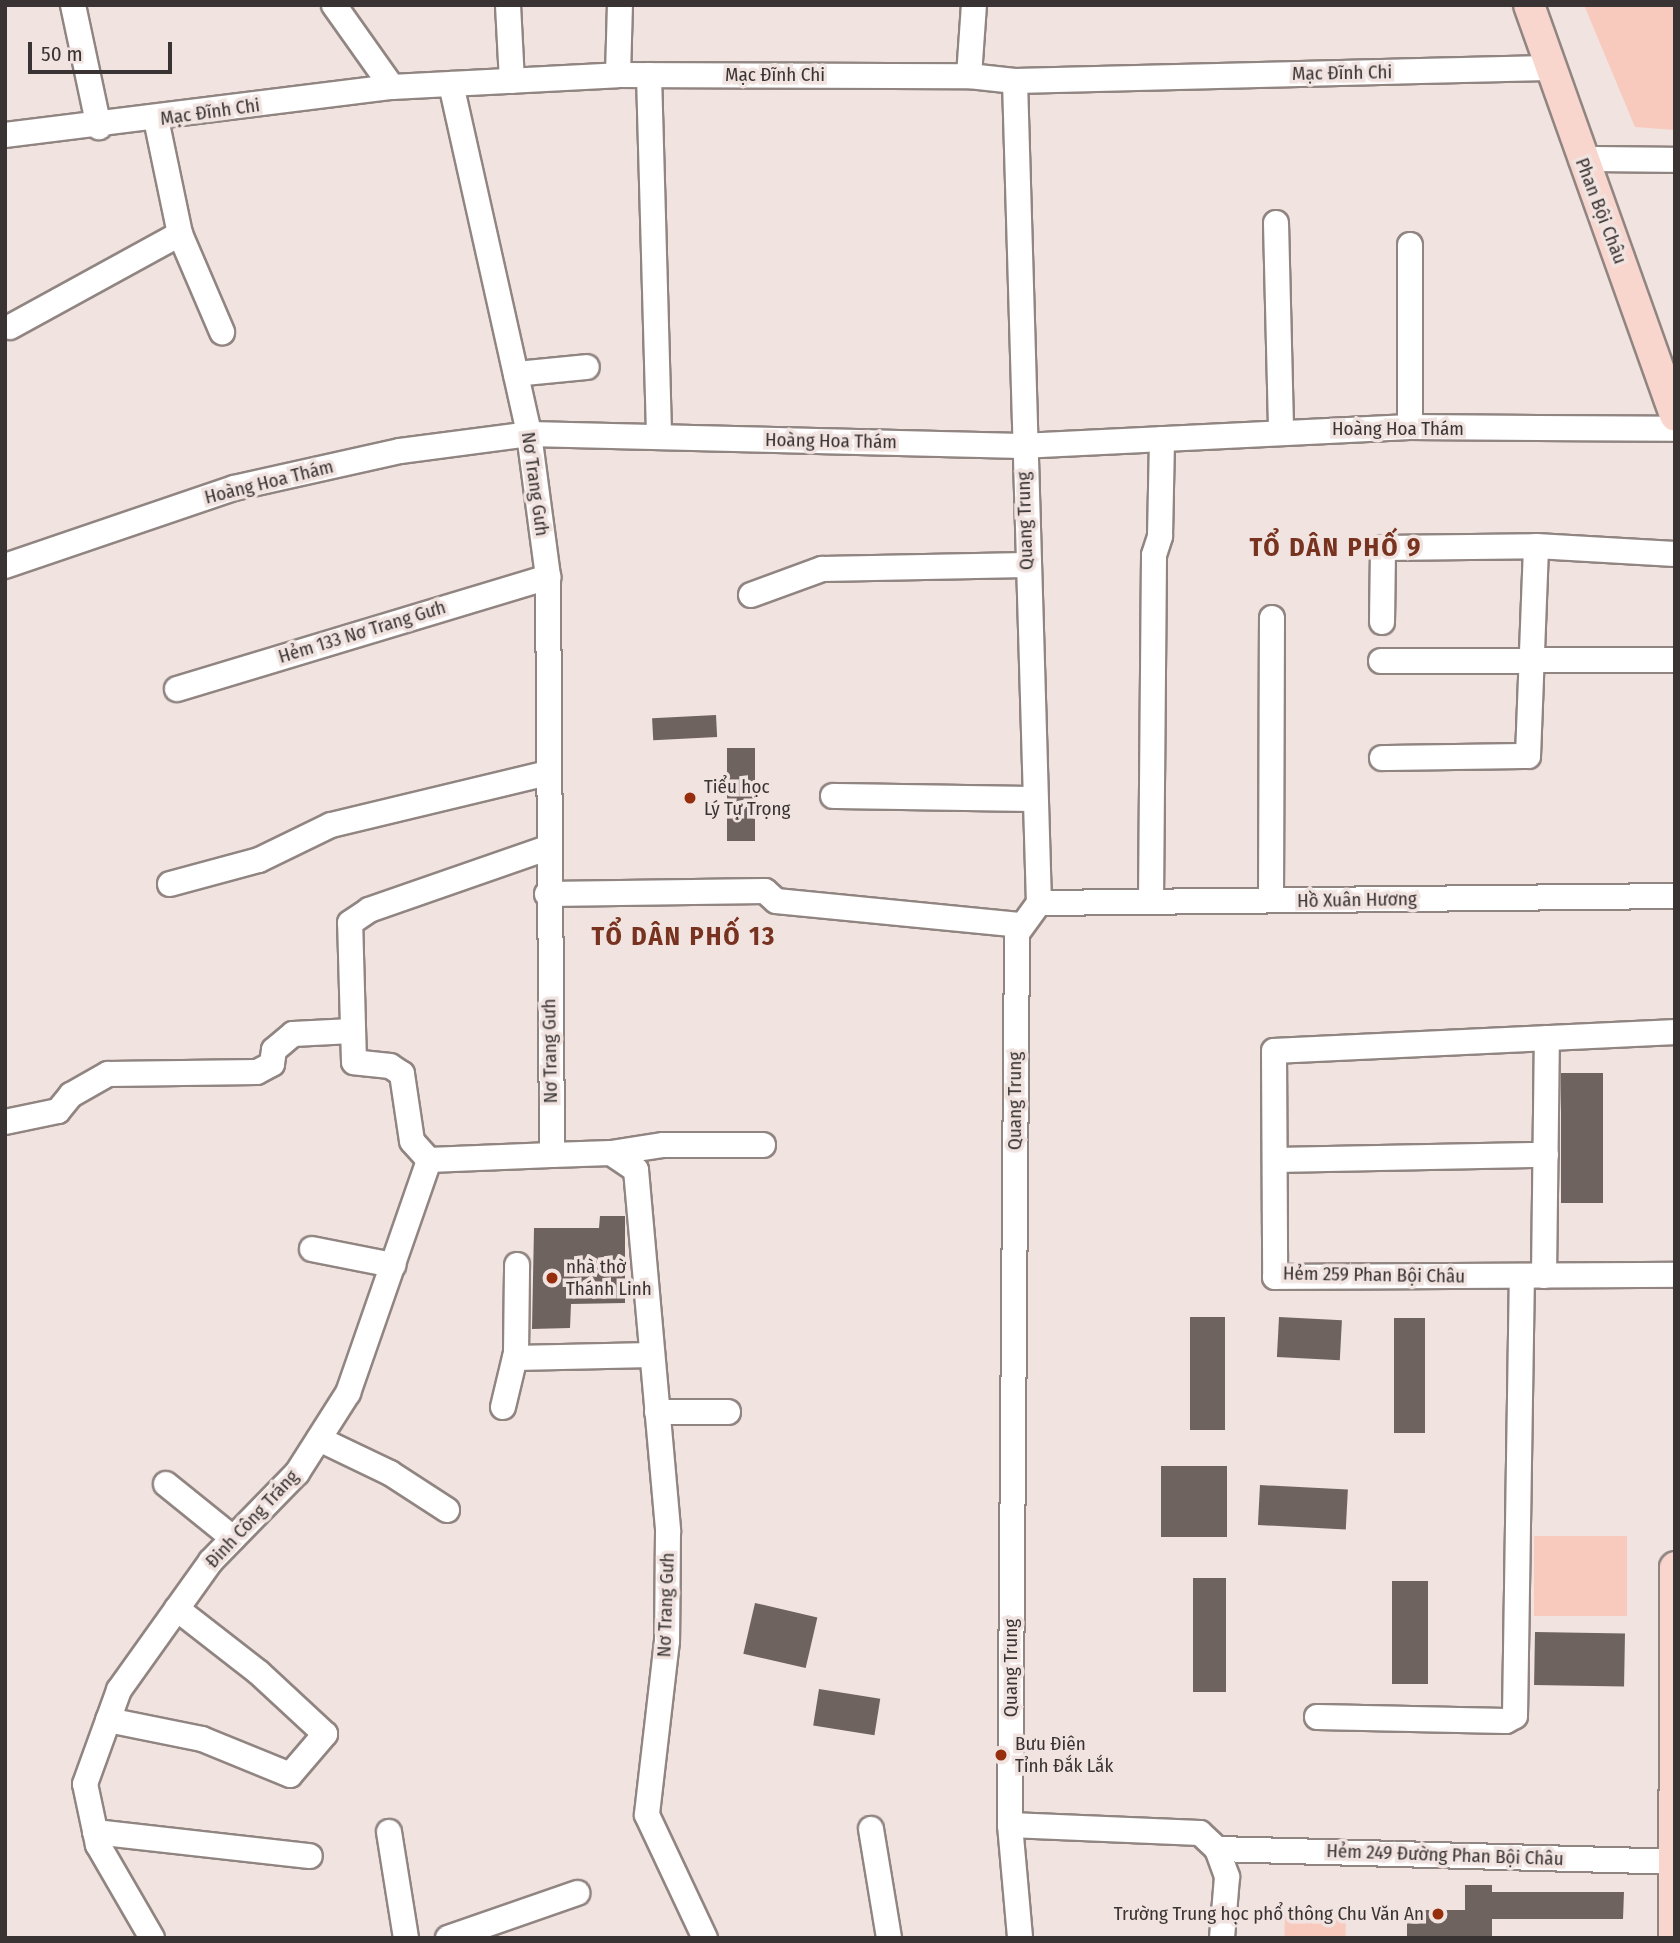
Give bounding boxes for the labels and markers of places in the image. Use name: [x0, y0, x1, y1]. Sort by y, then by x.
place label: Tiểu học Lý Tự Trọng: [704, 776, 790, 820]
marker: Tiểu học Lý Tự Trọng: [682, 790, 698, 806]
place label: nhà thờ Thánh Linh: [566, 1256, 652, 1300]
marker: nhà thờ Thánh Linh: [544, 1270, 560, 1286]
place label: Bưu Điện Tỉnh Đắk Lắk: [1015, 1733, 1113, 1777]
marker: Bưu Điện Tỉnh Đắk Lắk: [993, 1747, 1009, 1763]
place label: Trường Trung học phổ thông Chu Văn An: [1114, 1903, 1424, 1925]
marker: Trường Trung học phổ thông Chu Văn An: [1430, 1906, 1446, 1922]

